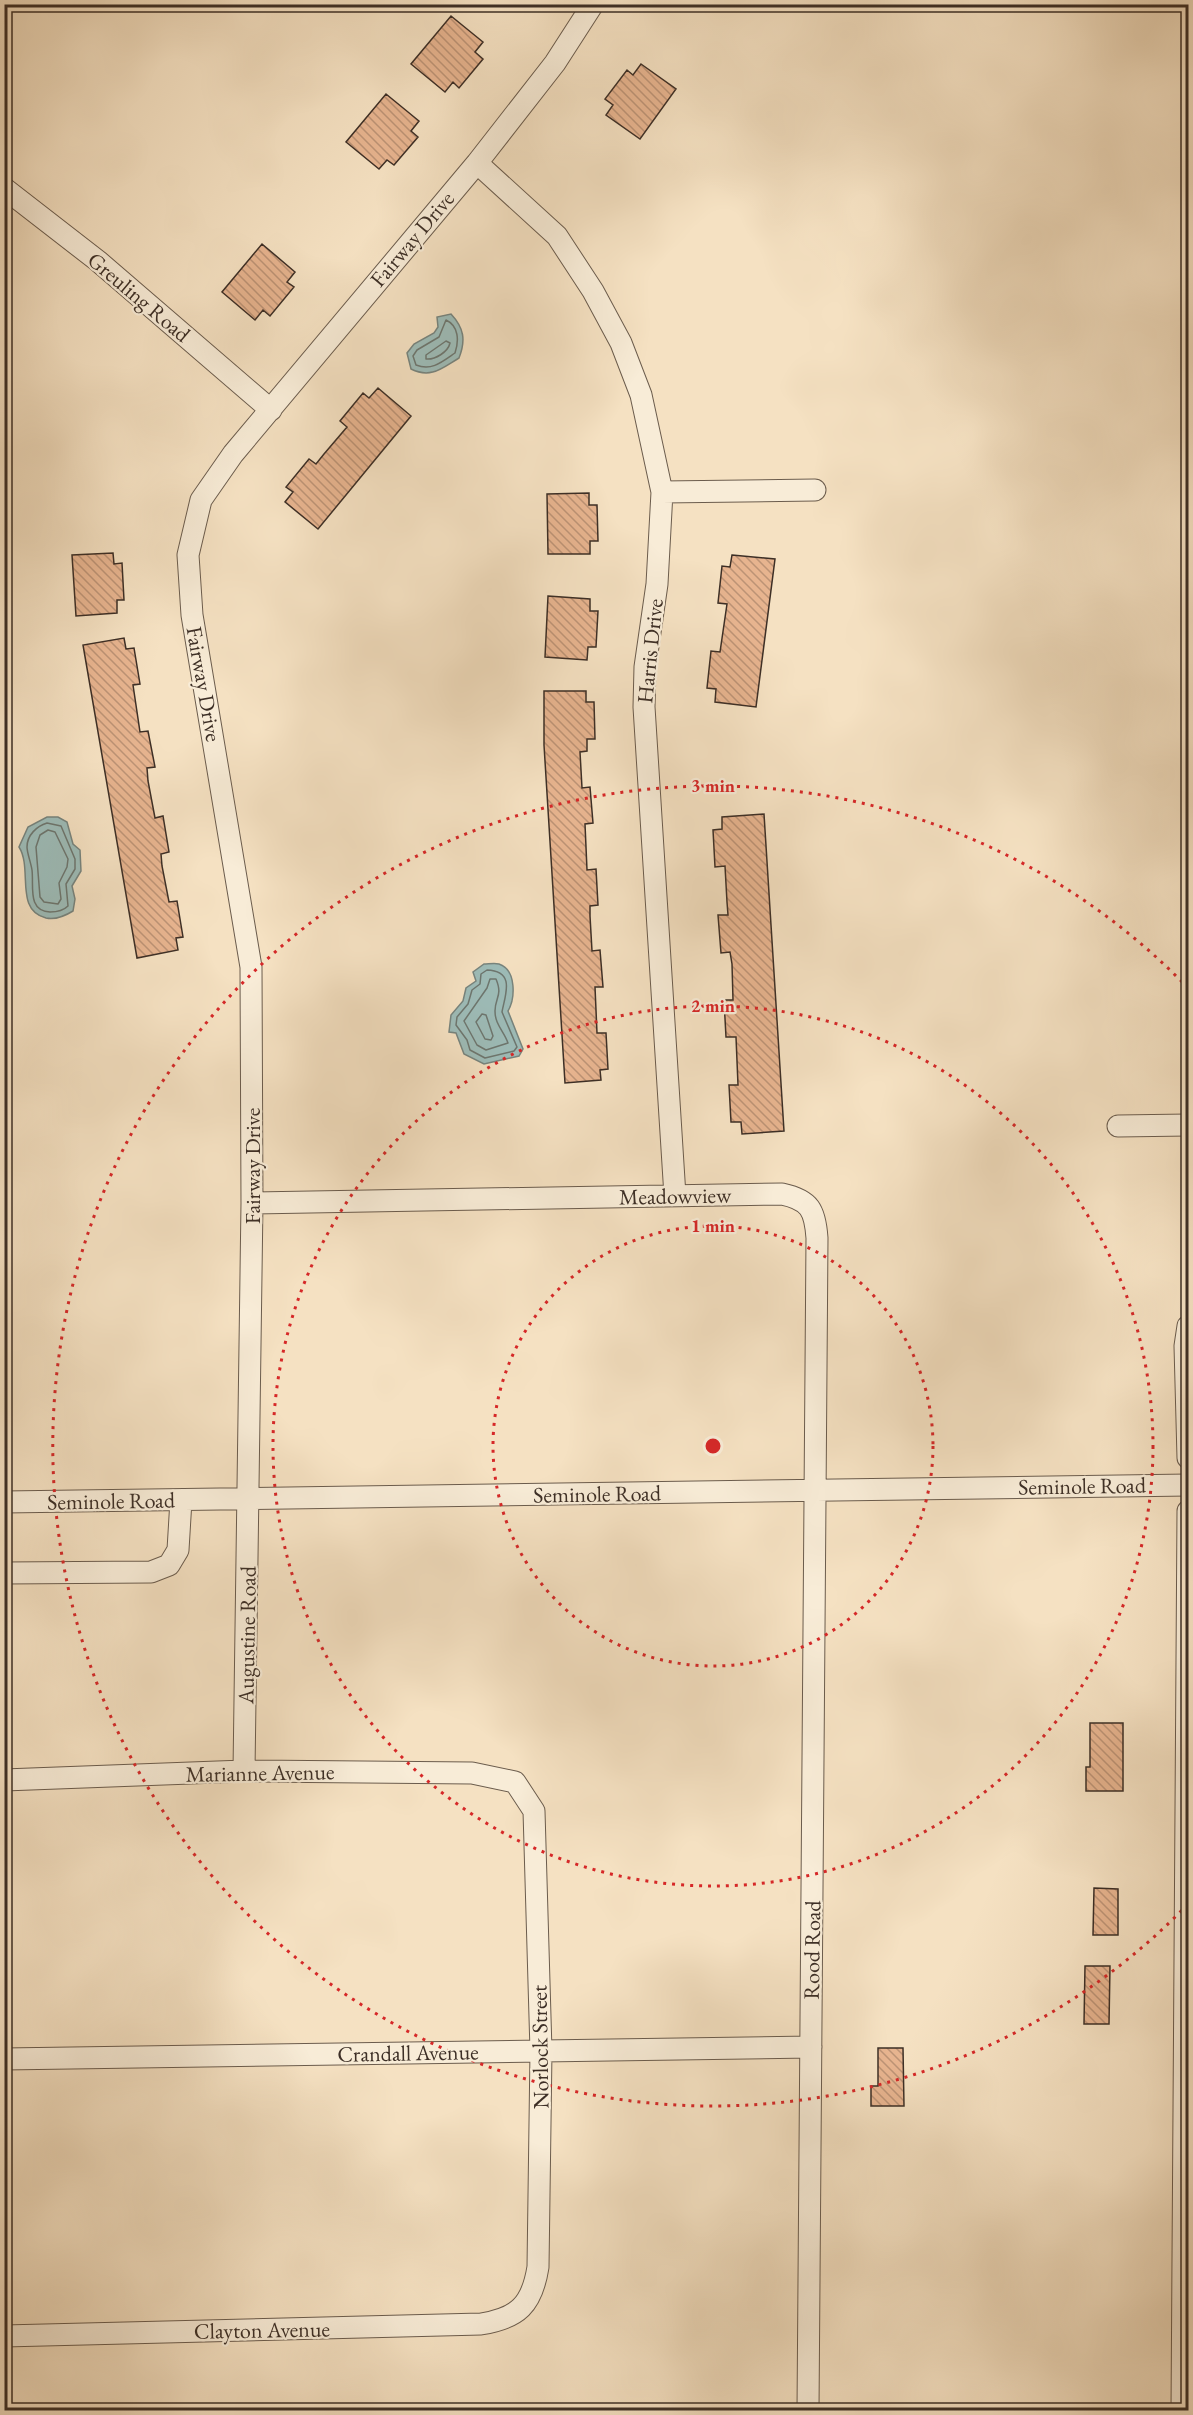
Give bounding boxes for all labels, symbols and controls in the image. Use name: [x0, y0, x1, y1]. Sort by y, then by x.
street label: Fairway Drive: [363, 185, 461, 293]
street label: Greuling Road: [81, 245, 197, 349]
street label: Harris Drive: [630, 597, 670, 705]
street label: Fairway Drive: [180, 624, 228, 744]
text: 3 min: [691, 774, 735, 797]
text: 2 min: [691, 994, 735, 1017]
street label: Fairway Drive: [238, 1107, 267, 1224]
street label: Meadowview: [619, 1181, 732, 1211]
text: 1 min: [691, 1214, 735, 1237]
centre of rings: [703, 1436, 723, 1456]
street label: Seminole Road: [1018, 1470, 1147, 1502]
street label: Seminole Road: [533, 1478, 662, 1510]
street label: Seminole Road: [47, 1485, 176, 1517]
street label: Augustine Road: [231, 1565, 263, 1705]
street label: Marianne Avenue: [185, 1757, 335, 1789]
street label: Rood Road: [797, 1899, 827, 2000]
street label: Norlock Street: [524, 1985, 556, 2109]
street label: Crandall Avenue: [337, 2037, 479, 2069]
street label: Clayton Avenue: [194, 2314, 331, 2346]

